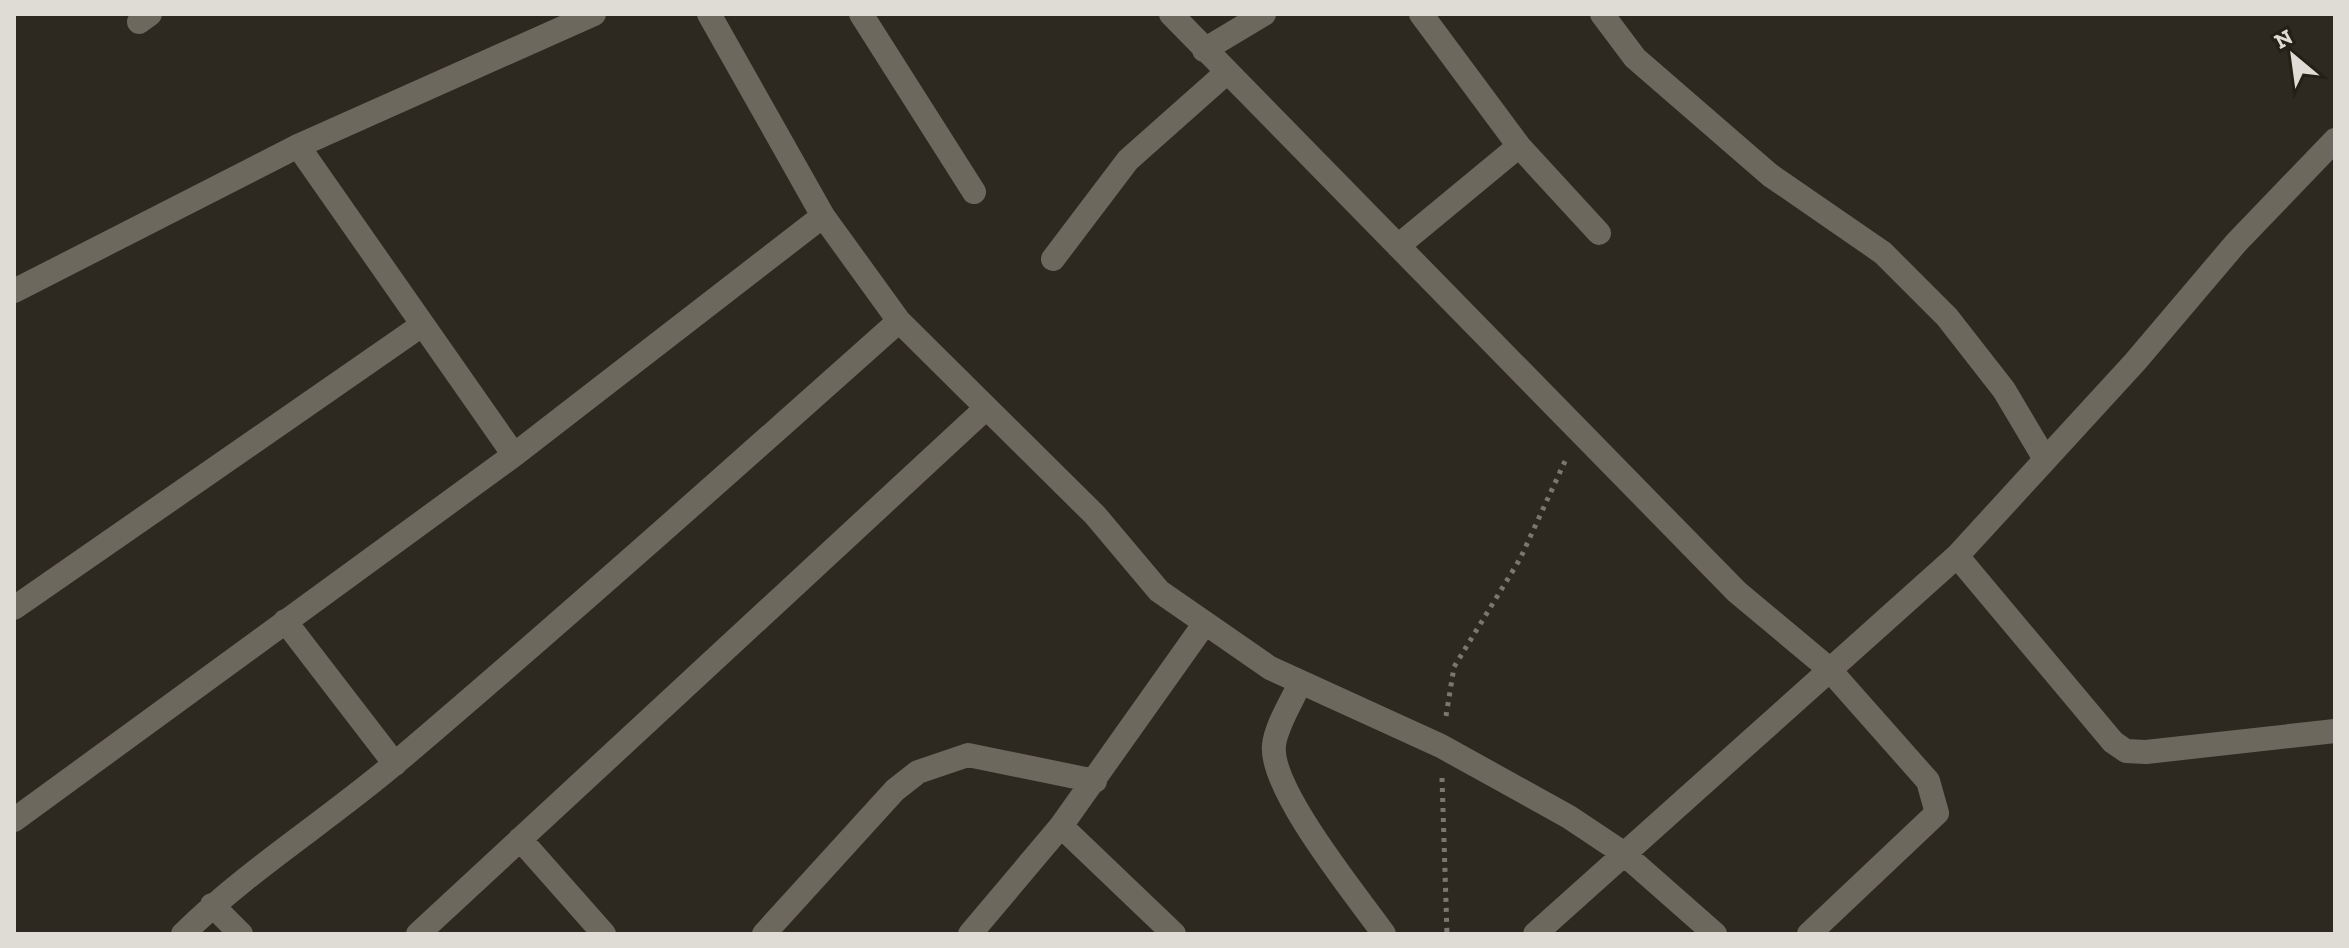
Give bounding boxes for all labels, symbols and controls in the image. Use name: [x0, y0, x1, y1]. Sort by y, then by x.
north arrow: [2253, 16, 2333, 96]
text: N: [2270, 23, 2298, 55]

